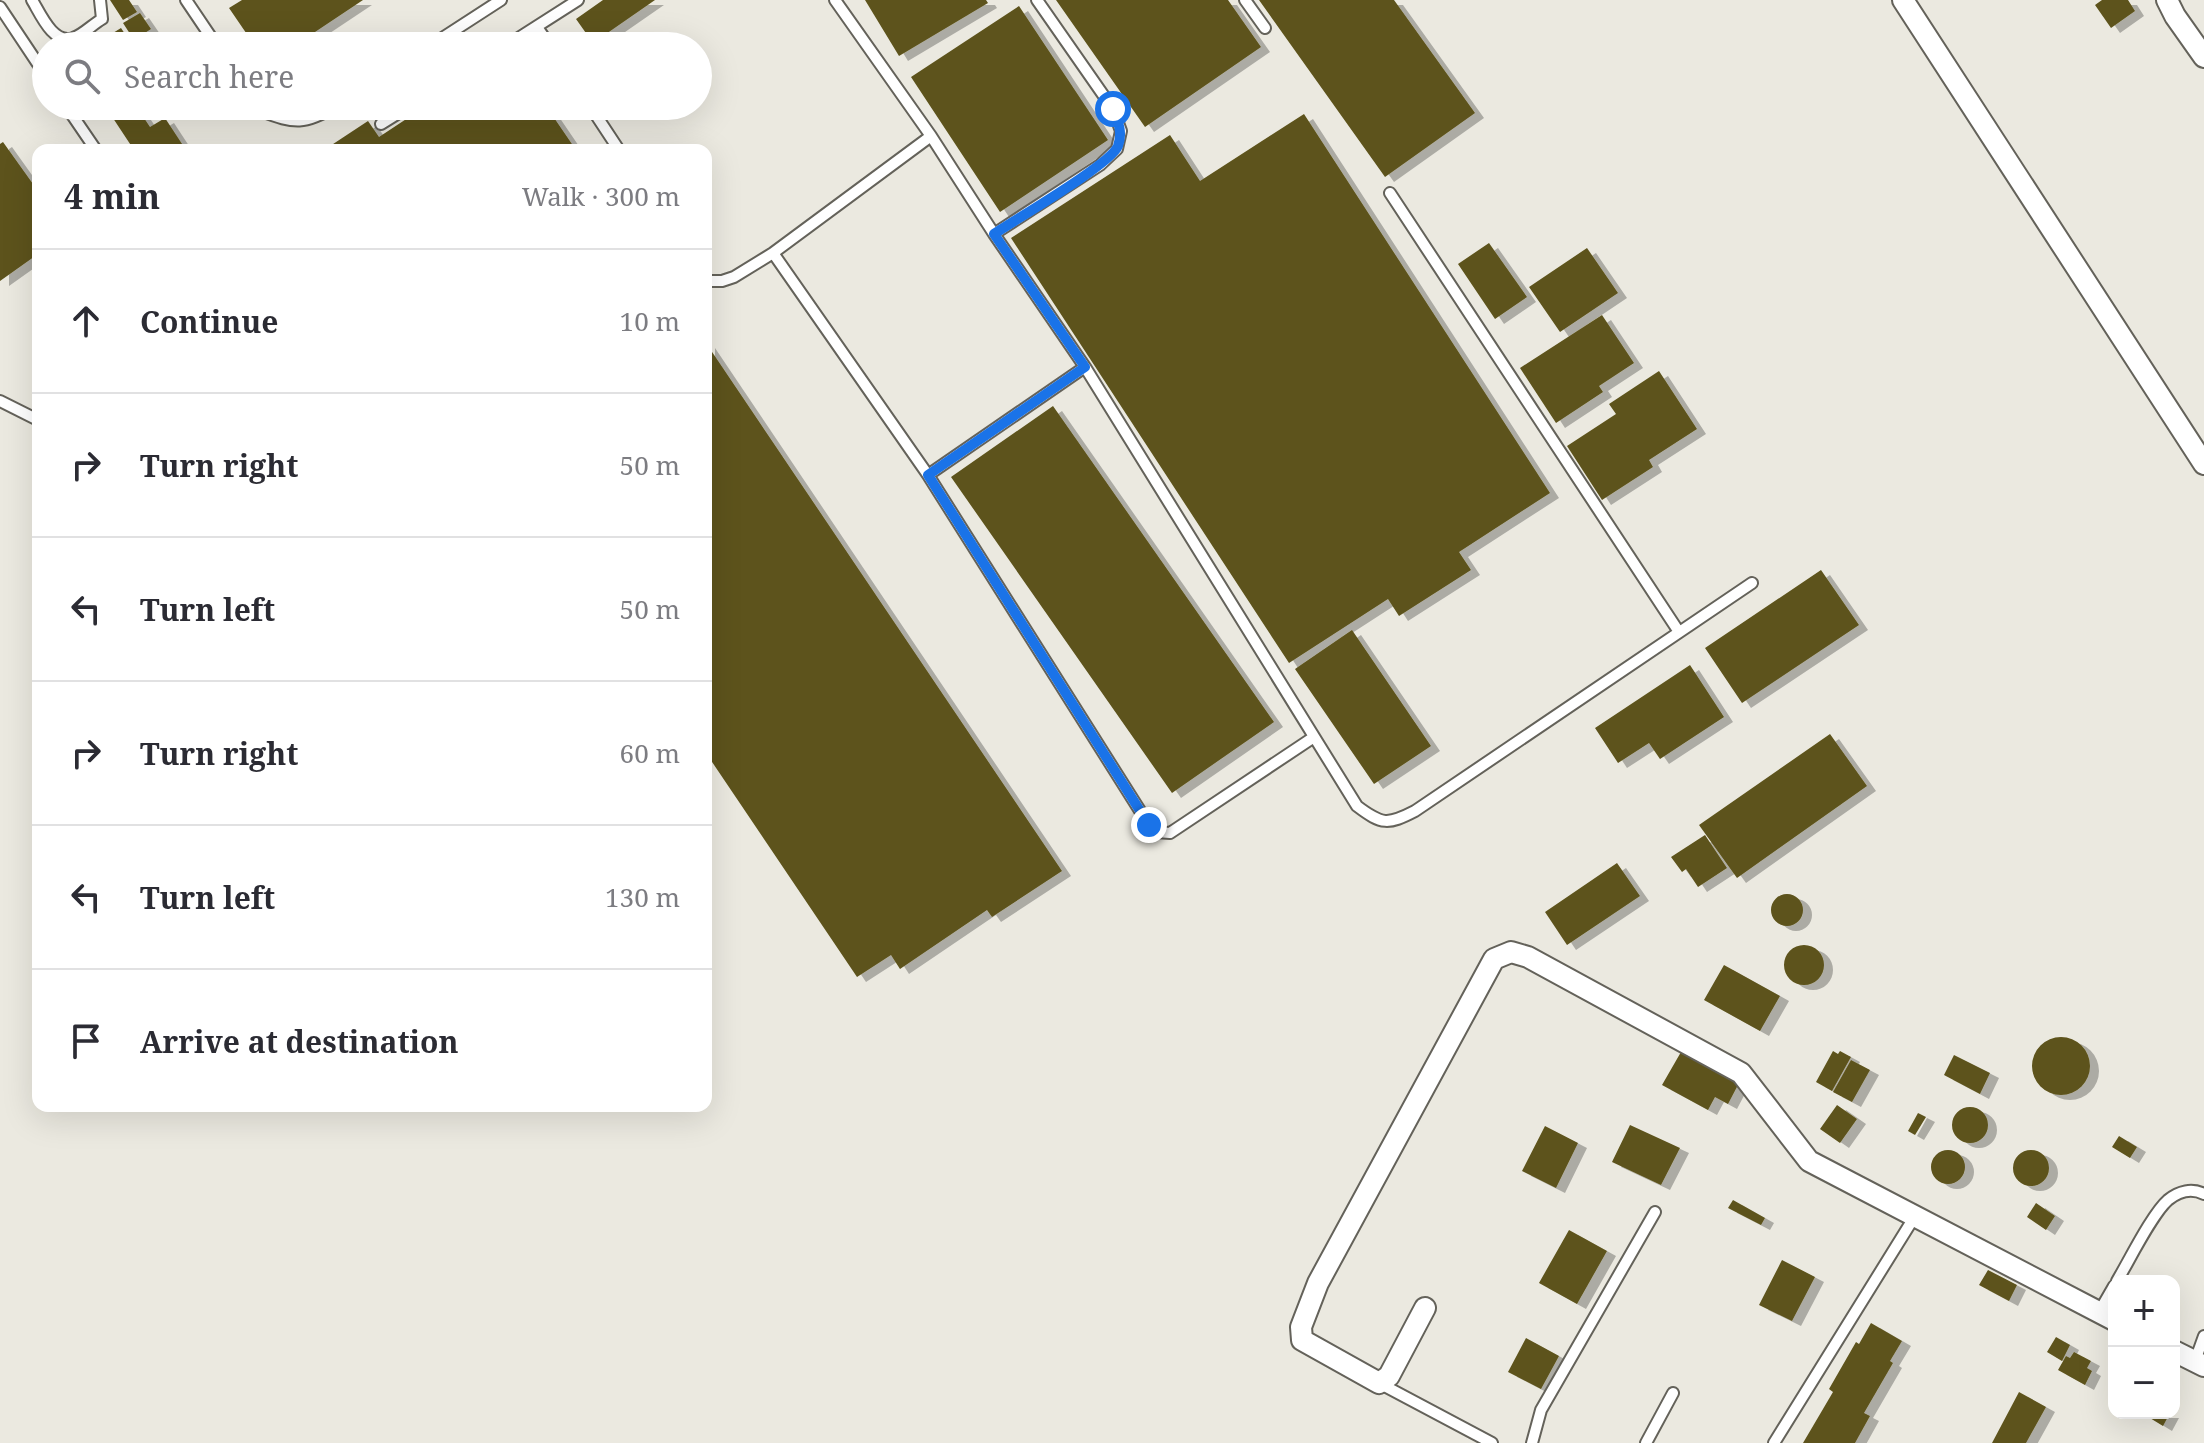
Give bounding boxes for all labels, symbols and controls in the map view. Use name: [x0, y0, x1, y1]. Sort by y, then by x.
search box: [32, 32, 712, 120]
icon: search: [60, 54, 104, 98]
text: Search here: [124, 56, 294, 97]
route start: [1095, 91, 1131, 127]
text: 4 min: [64, 173, 160, 219]
text: Walk · 300 m: [522, 178, 680, 214]
icon: ahead: [64, 299, 108, 343]
text: Continue: [140, 301, 278, 342]
text: 10 m: [620, 303, 680, 339]
icon: right: [64, 443, 108, 487]
text: Turn right: [140, 445, 298, 486]
text: 50 m: [620, 447, 680, 483]
icon: left: [64, 587, 108, 631]
text: Turn left: [140, 589, 275, 630]
text: 50 m: [620, 591, 680, 627]
icon: right: [64, 731, 108, 775]
text: Turn right: [140, 733, 298, 774]
text: 60 m: [620, 735, 680, 771]
route end: [1131, 807, 1167, 843]
icon: left: [64, 875, 108, 919]
text: Turn left: [140, 877, 275, 918]
text: 130 m: [605, 879, 680, 915]
icon: arrive: [64, 1019, 108, 1063]
text: Arrive at destination: [140, 1021, 459, 1062]
map controls: [2108, 1275, 2180, 1419]
button: +: [2108, 1275, 2180, 1347]
button: −: [2108, 1347, 2180, 1419]

